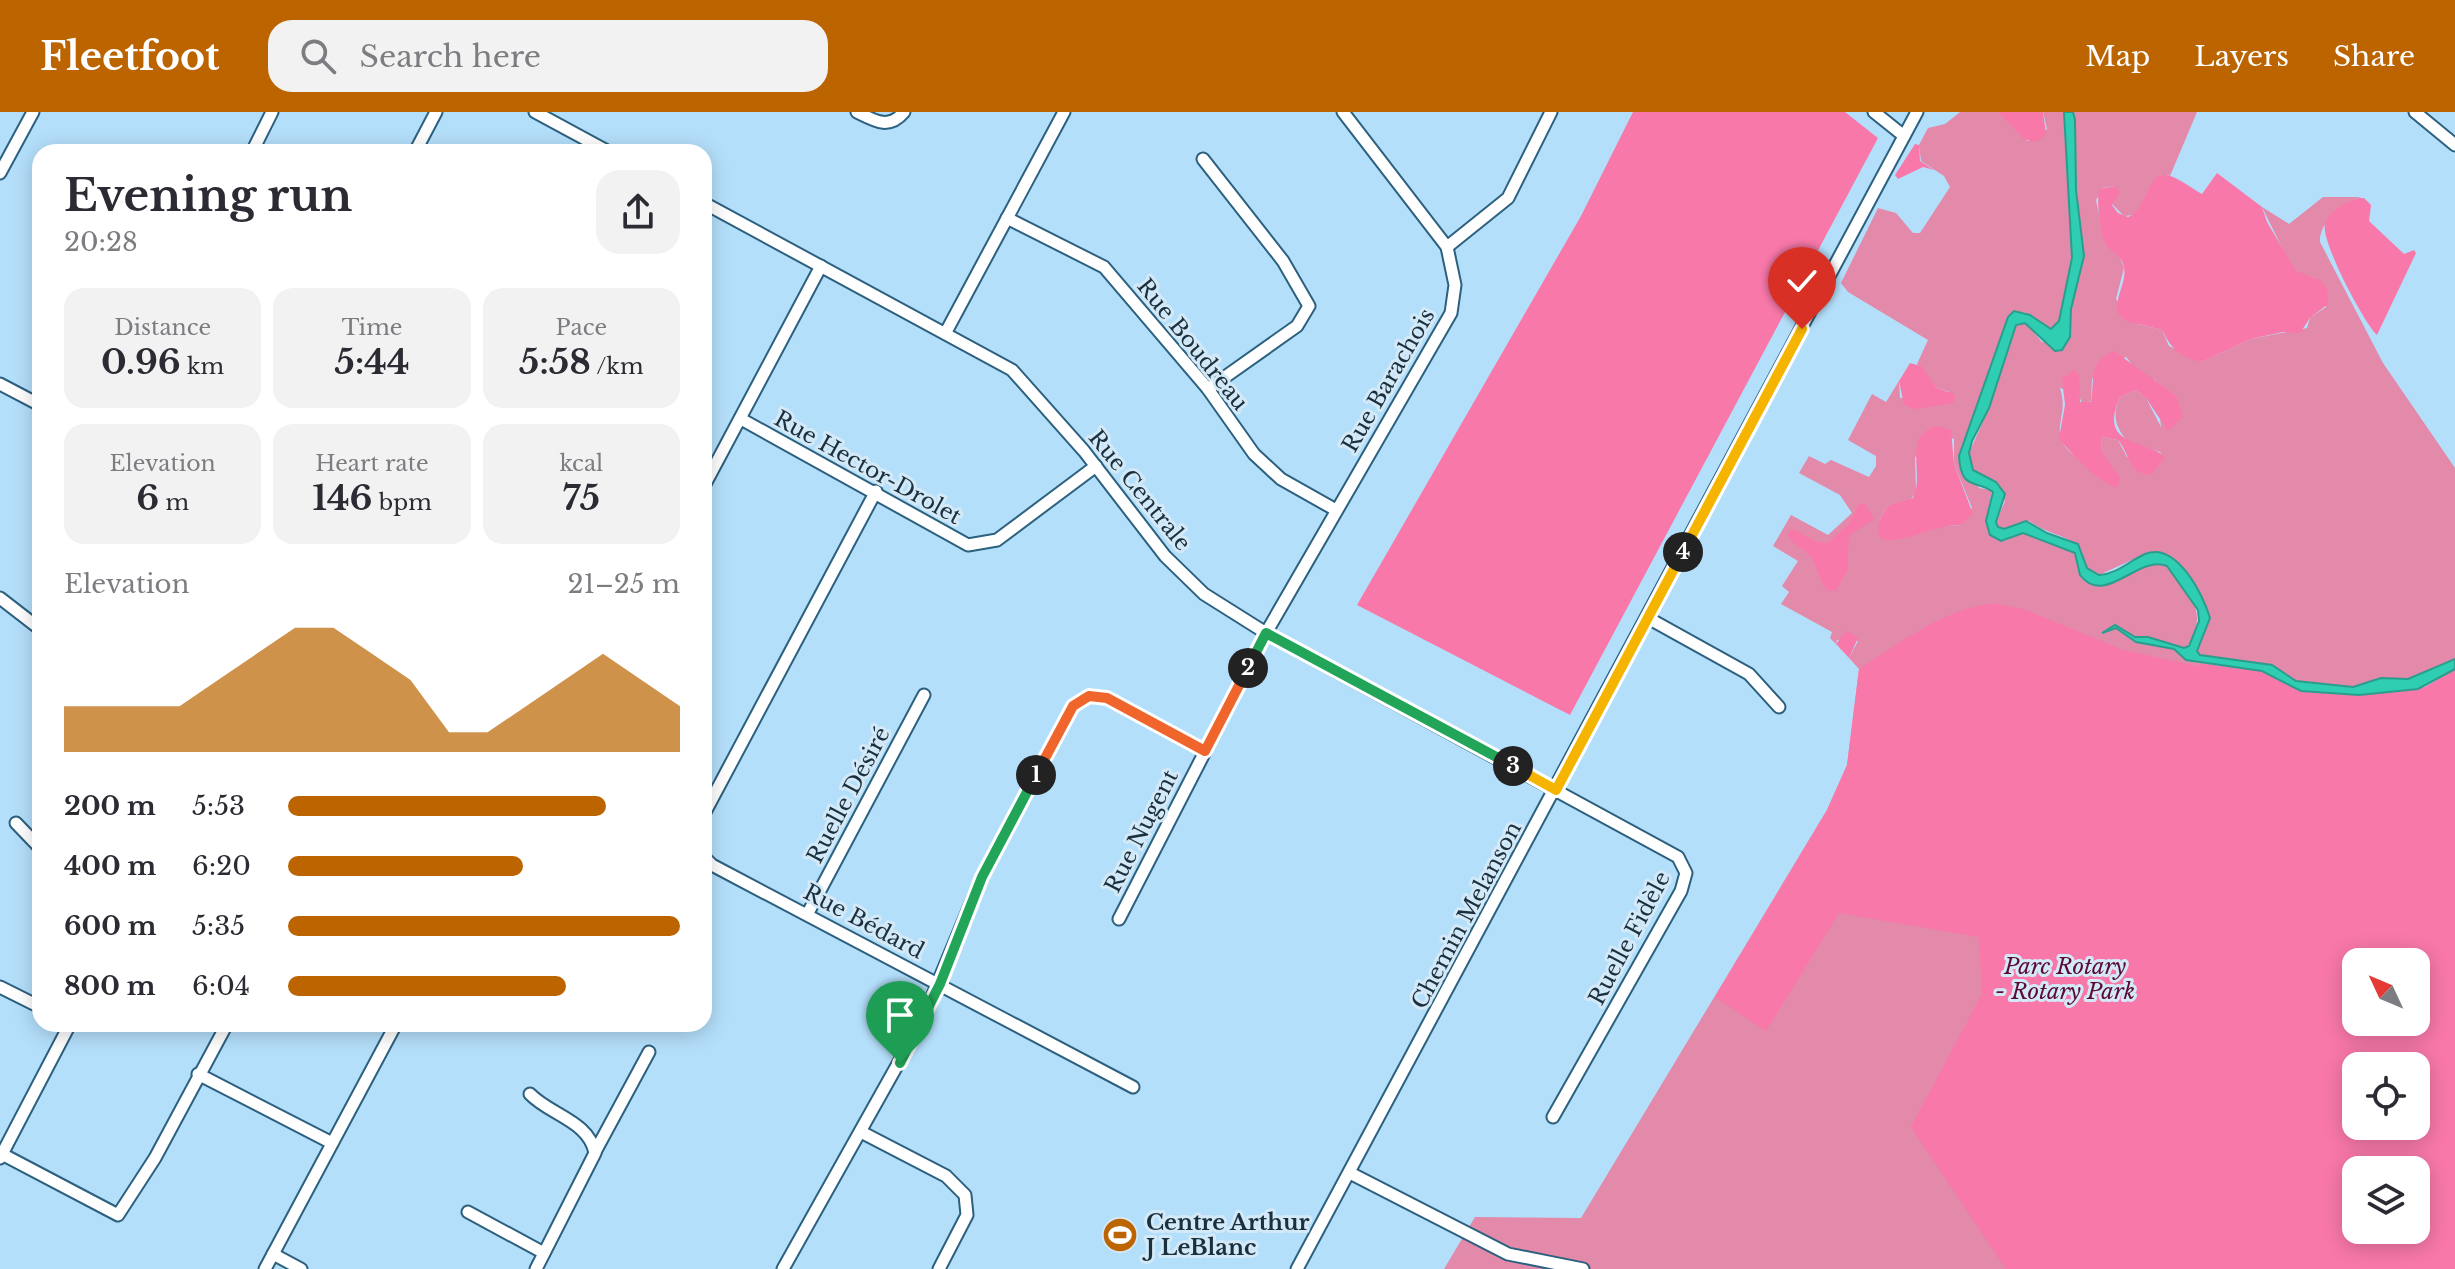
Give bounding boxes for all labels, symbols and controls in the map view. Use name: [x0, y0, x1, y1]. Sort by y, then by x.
search box: [268, 20, 828, 92]
text: Fleetfoot: [40, 33, 220, 80]
icon: search: [296, 34, 340, 78]
text: Search here: [360, 38, 541, 75]
text: Map: [2085, 39, 2150, 74]
text: Layers: [2194, 39, 2289, 74]
text: Share: [2333, 39, 2415, 74]
text: Evening run: [64, 168, 352, 223]
button: share: [596, 170, 680, 254]
text: 20:28: [64, 226, 138, 258]
pin: [1768, 247, 1836, 329]
icon: check: [1780, 259, 1824, 303]
street label: Rue Boudreau: [1131, 273, 1254, 416]
street label: Rue Barachois: [1336, 304, 1441, 457]
text: Distance: [114, 314, 211, 341]
text: Time: [342, 314, 402, 341]
text: Pace: [556, 314, 607, 341]
text: 0.96: [101, 341, 181, 383]
text: 5:44: [334, 341, 410, 383]
text: 5:58: [519, 341, 591, 383]
text: km: [181, 353, 224, 380]
text: /km: [591, 353, 644, 380]
street label: Rue Hector-Drolet: [769, 405, 967, 530]
street label: Rue Centrale: [1083, 425, 1196, 556]
text: Elevation: [110, 450, 216, 477]
text: Heart rate: [315, 450, 429, 477]
text: kcal: [559, 450, 603, 477]
text: 6: [136, 477, 159, 519]
text: 146: [312, 477, 373, 519]
text: 75: [563, 477, 600, 519]
text: m: [159, 489, 189, 516]
text: bpm: [373, 489, 432, 516]
pin: 4: [1663, 532, 1703, 572]
text: 4: [1676, 538, 1690, 565]
text: Elevation: [64, 568, 190, 600]
text: 21–25 m: [567, 568, 680, 600]
pin: 2: [1228, 648, 1268, 688]
text: 2: [1241, 654, 1255, 681]
street label: Ruelle Désiré: [801, 723, 896, 868]
pin: 3: [1493, 746, 1533, 786]
text: 3: [1506, 752, 1520, 779]
pin: 1: [1016, 755, 1056, 795]
text: 1: [1031, 761, 1041, 788]
street label: Rue Nugent: [1099, 765, 1184, 897]
text: 200 m: [64, 790, 156, 822]
text: 5:53: [192, 790, 245, 822]
street label: Chemin Melanson: [1406, 817, 1527, 1013]
text: 400 m: [64, 850, 156, 882]
text: 6:20: [192, 850, 251, 882]
street label: Ruelle Fidèle: [1583, 867, 1676, 1010]
street label: Rue Bédard: [799, 878, 929, 965]
text: 600 m: [64, 910, 156, 942]
text: 5:35: [192, 910, 245, 942]
north arrow: [2342, 948, 2430, 1036]
map controls: [2342, 948, 2430, 1244]
park label: Parc Rotary - Rotary Park: [1995, 953, 2135, 1005]
text: 800 m: [64, 970, 155, 1002]
text: 6:04: [192, 970, 250, 1002]
pin: [866, 981, 934, 1063]
icon: arrive: [878, 993, 922, 1037]
button: locate: [2342, 1052, 2430, 1140]
button: layers: [2342, 1156, 2430, 1244]
place label: Centre Arthur J LeBlanc: [1142, 1209, 1310, 1261]
sports icon: Centre Arthur J LeBlanc: [1101, 1216, 1139, 1254]

